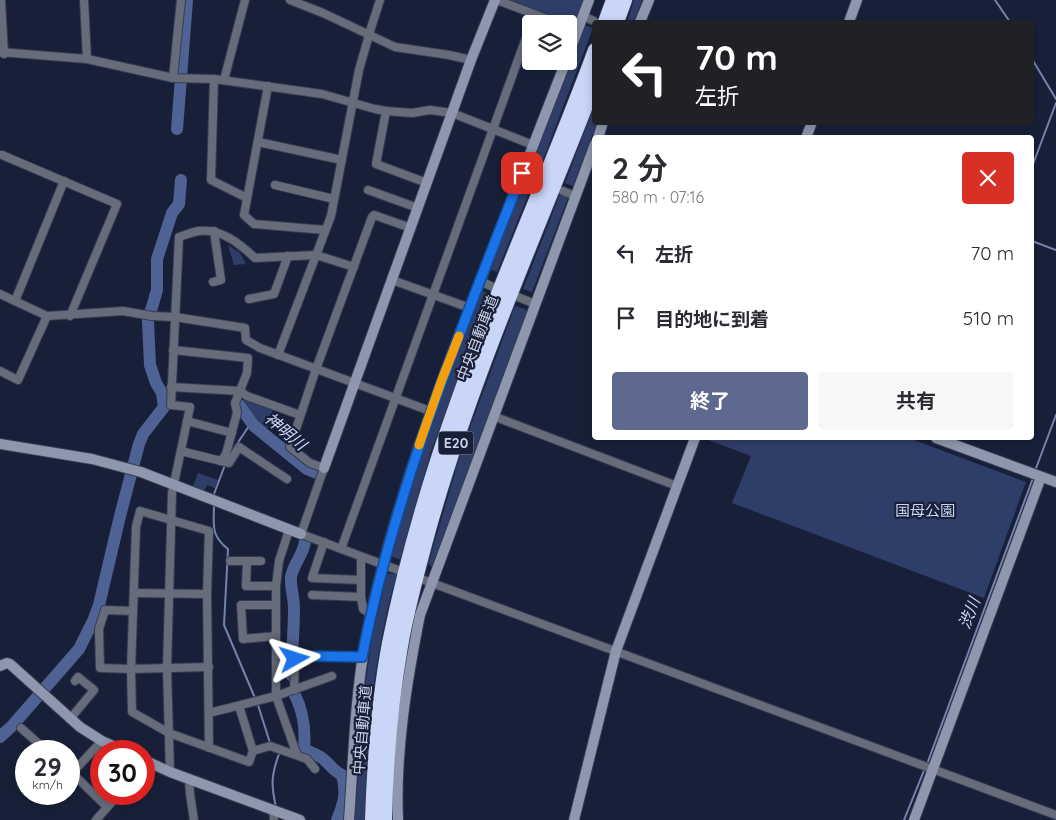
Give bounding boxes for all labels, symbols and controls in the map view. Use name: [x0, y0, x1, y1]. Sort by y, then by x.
map controls: [522, 15, 577, 70]
button: layers: [522, 15, 577, 70]
text: 70 m: [695, 35, 778, 79]
icon: left: [612, 40, 677, 105]
text: 左折: [695, 82, 739, 110]
text: 2 分: [612, 149, 667, 187]
pin: [501, 152, 543, 194]
button: close: [962, 152, 1014, 204]
icon: arrive: [508, 159, 536, 187]
text: 580 m · 07:16: [612, 187, 704, 207]
icon: left: [612, 239, 640, 267]
text: 70 m: [970, 241, 1014, 265]
text: 左折: [655, 242, 693, 266]
street label: 中央自動車道: [452, 293, 502, 383]
icon: arrive: [612, 304, 640, 332]
text: 510 m: [963, 306, 1014, 330]
text: 目的地に到着: [655, 307, 769, 331]
button: 終了: [612, 372, 808, 430]
button: 共有: [818, 372, 1014, 430]
water label: 神明川: [261, 408, 312, 455]
road number: E20: [438, 432, 474, 454]
park label: 国母公園: [895, 501, 955, 520]
water label: 渋川: [954, 593, 985, 632]
position arrow: [268, 632, 320, 684]
street label: 中央自動車道: [349, 684, 375, 776]
speed limit sign: 30: [90, 740, 155, 805]
text: 29: [33, 751, 62, 782]
text: km/h: [32, 777, 63, 792]

